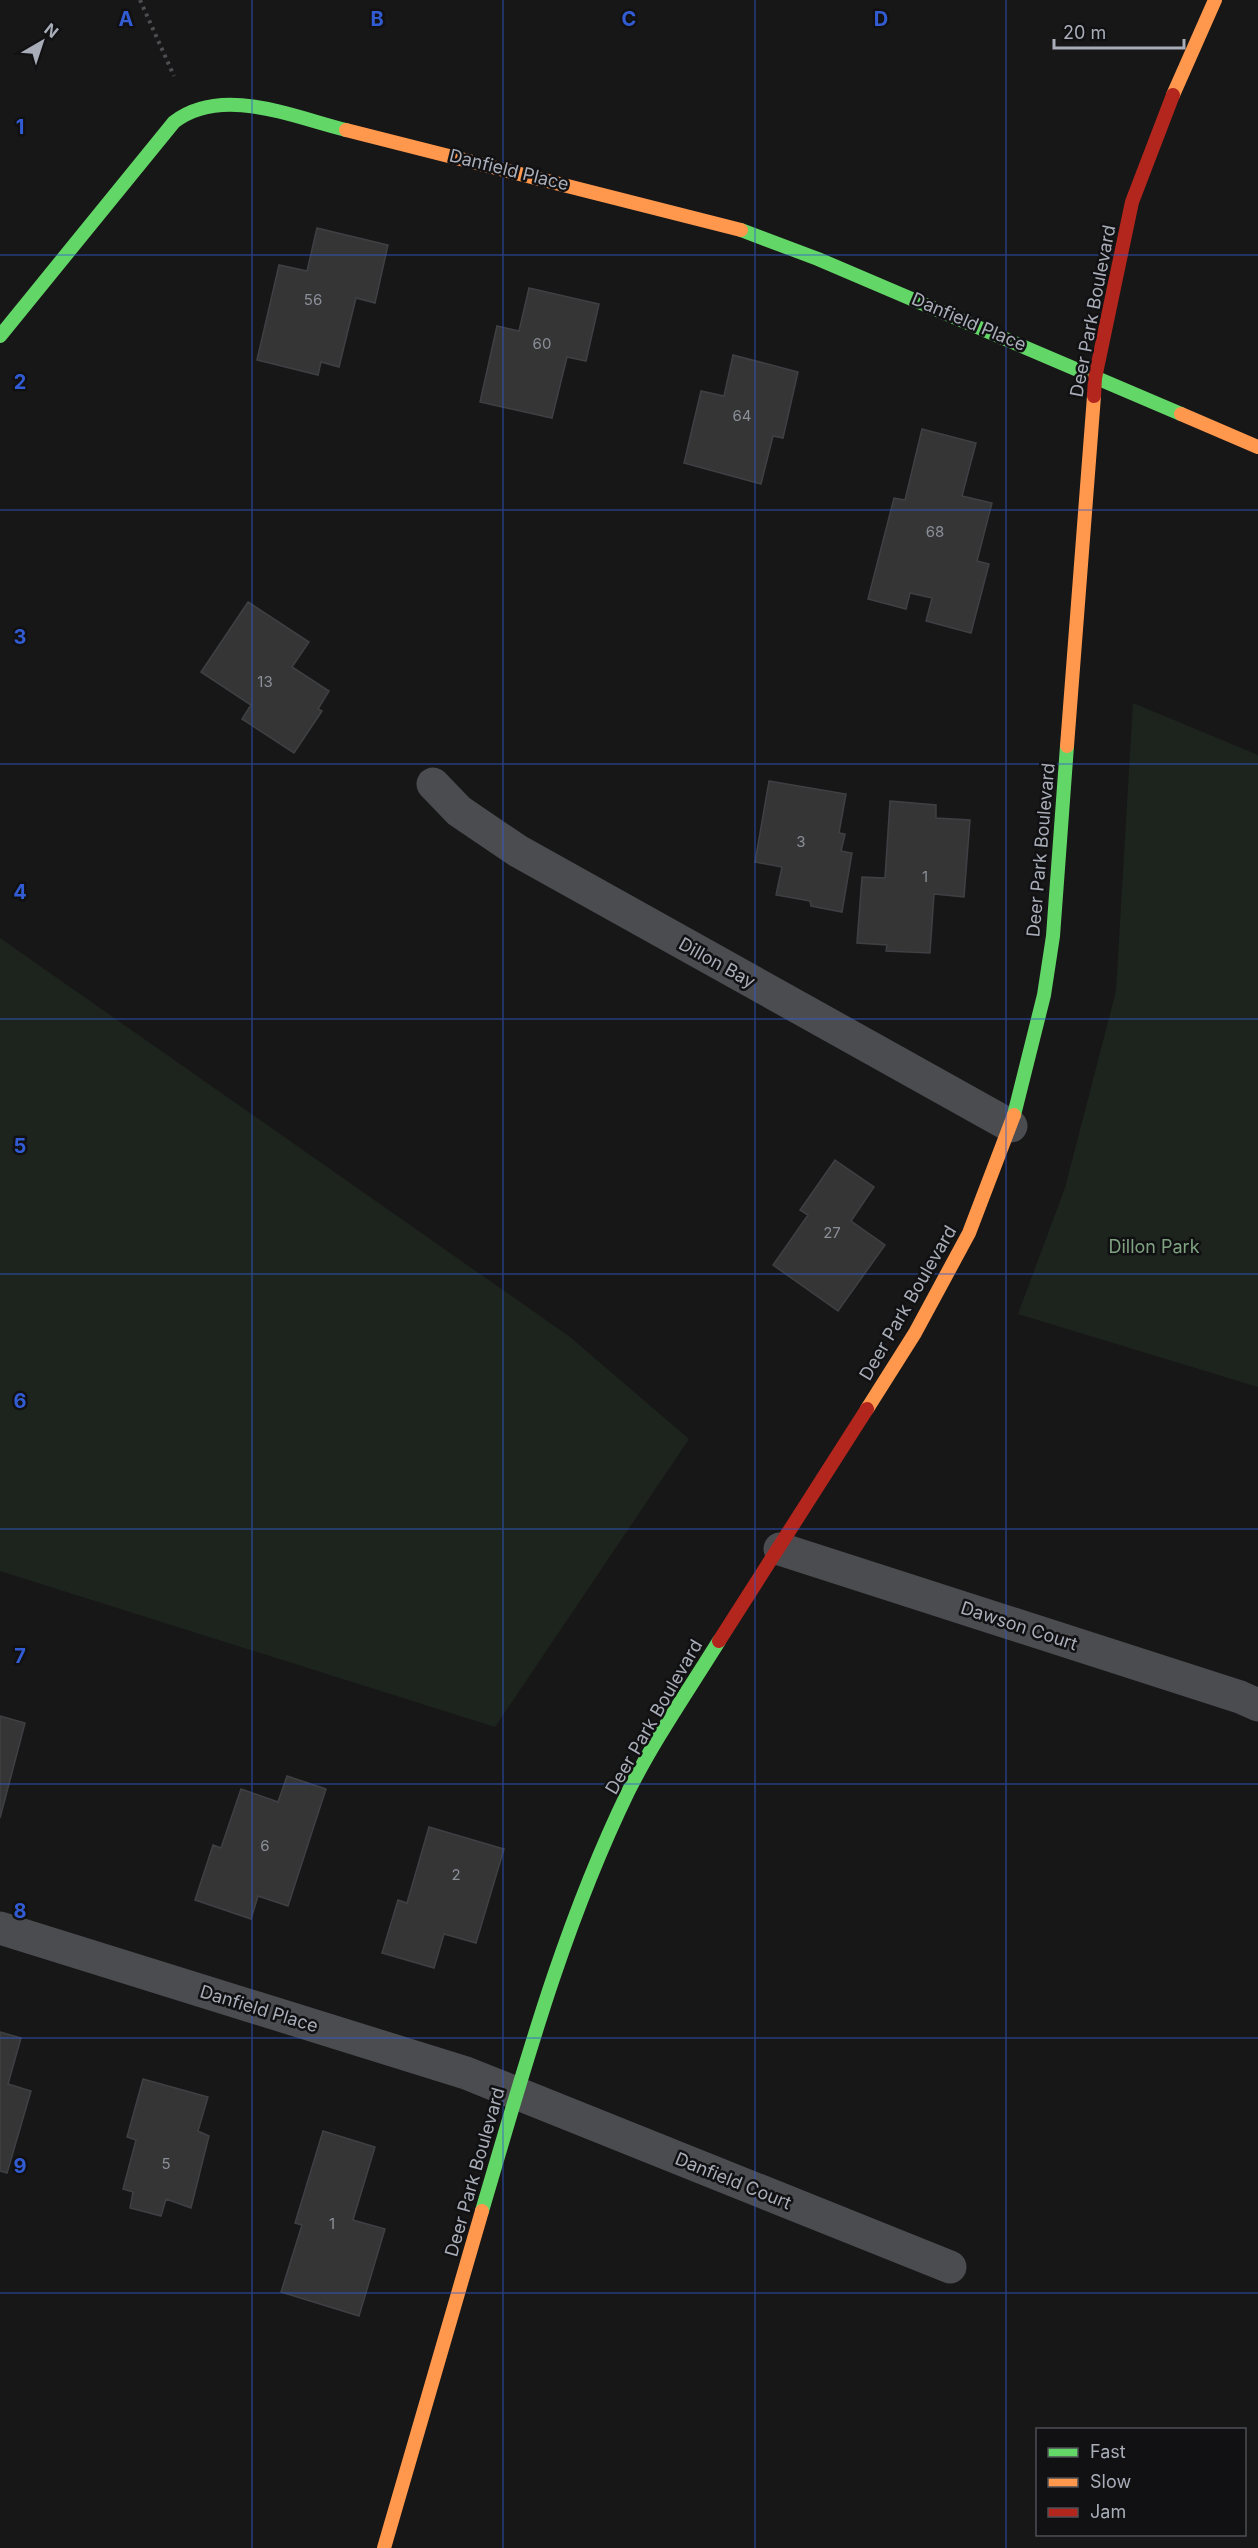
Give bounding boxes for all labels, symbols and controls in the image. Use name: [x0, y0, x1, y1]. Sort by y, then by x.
text: A: [119, 7, 134, 31]
text: B: [370, 7, 384, 31]
text: C: [622, 7, 636, 31]
text: D: [874, 7, 888, 31]
north arrow: [12, 12, 72, 72]
scale bar: [1054, 12, 1184, 50]
text: N: [40, 19, 62, 42]
text: 20 m: [1063, 22, 1106, 43]
text: 1: [16, 115, 24, 139]
street label: Danfield Place: [447, 145, 571, 195]
street label: Deer Park Boulevard: [1066, 223, 1119, 399]
street label: Danfield Place: [909, 288, 1030, 355]
house number: 56: [304, 290, 322, 309]
house number: 60: [533, 334, 551, 353]
text: 2: [14, 370, 26, 394]
house number: 64: [733, 406, 752, 425]
house number: 68: [926, 522, 944, 541]
text: 3: [14, 625, 26, 649]
house number: 13: [257, 672, 273, 691]
street label: Deer Park Boulevard: [1022, 762, 1059, 938]
house number: 3: [796, 832, 806, 851]
house number: 1: [922, 867, 928, 886]
text: 4: [13, 880, 27, 904]
street label: Dillon Bay: [675, 933, 759, 992]
text: 5: [14, 1134, 26, 1158]
street label: Deer Park Boulevard: [855, 1222, 960, 1384]
house number: 27: [823, 1223, 841, 1242]
park label: Dillon Park: [1108, 1236, 1200, 1257]
text: 6: [14, 1389, 27, 1413]
street label: Dawson Court: [958, 1597, 1080, 1654]
street label: Deer Park Boulevard: [601, 1636, 706, 1798]
text: 7: [14, 1644, 26, 1668]
house number: 6: [260, 1836, 270, 1855]
house number: 2: [451, 1865, 461, 1884]
text: 8: [13, 1899, 27, 1923]
street label: Danfield Place: [198, 1981, 321, 2036]
street label: Deer Park Boulevard: [440, 2085, 509, 2259]
street label: Danfield Court: [672, 2148, 794, 2213]
text: 9: [14, 2154, 27, 2178]
house number: 5: [161, 2154, 171, 2173]
house number: 1: [329, 2214, 335, 2233]
legend: [1036, 2428, 1246, 2536]
text: Fast: [1090, 2441, 1126, 2462]
text: Slow: [1090, 2471, 1131, 2492]
text: Jam: [1090, 2501, 1126, 2522]

